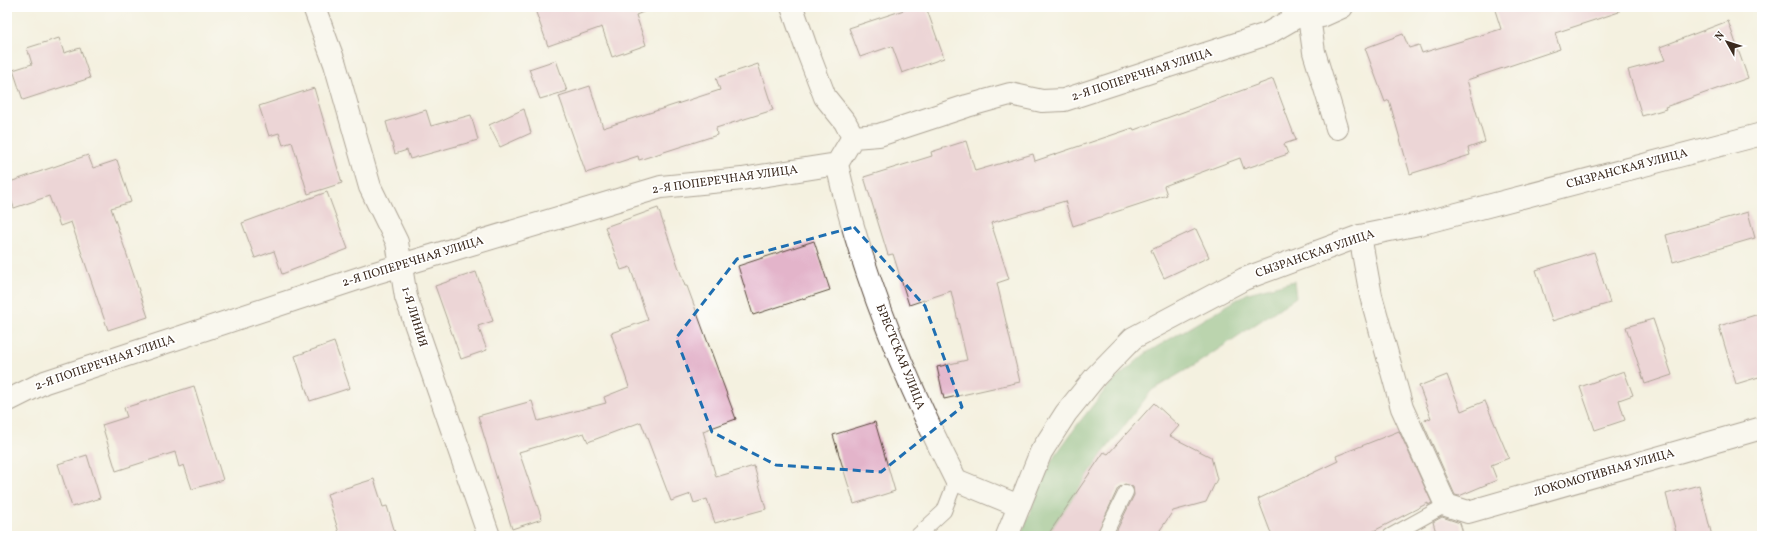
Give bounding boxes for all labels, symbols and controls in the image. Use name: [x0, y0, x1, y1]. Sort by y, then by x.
north arrow: [1707, 22, 1747, 62]
text: N: [1712, 29, 1729, 44]
street label: 2-Я ПОПЕРЕЧНАЯ УЛИЦА: [1070, 44, 1215, 105]
street label: СЫЗРАНСКАЯ УЛИЦА: [1565, 145, 1690, 193]
street label: 2-Я ПОПЕРЕЧНАЯ УЛИЦА: [651, 162, 799, 198]
street label: СЫЗРАНСКАЯ УЛИЦА: [1253, 226, 1377, 282]
street label: 2-Я ПОПЕРЕЧНАЯ УЛИЦА: [340, 233, 486, 291]
street label: 1-Я ЛИНИЯ: [397, 285, 431, 349]
street label: БРЕСТСКАЯ УЛИЦА: [872, 302, 929, 413]
street label: 2-Я ПОПЕРЕЧНАЯ УЛИЦА: [33, 331, 178, 395]
street label: ЛОКОМОТИВНАЯ УЛИЦА: [1532, 445, 1677, 501]

